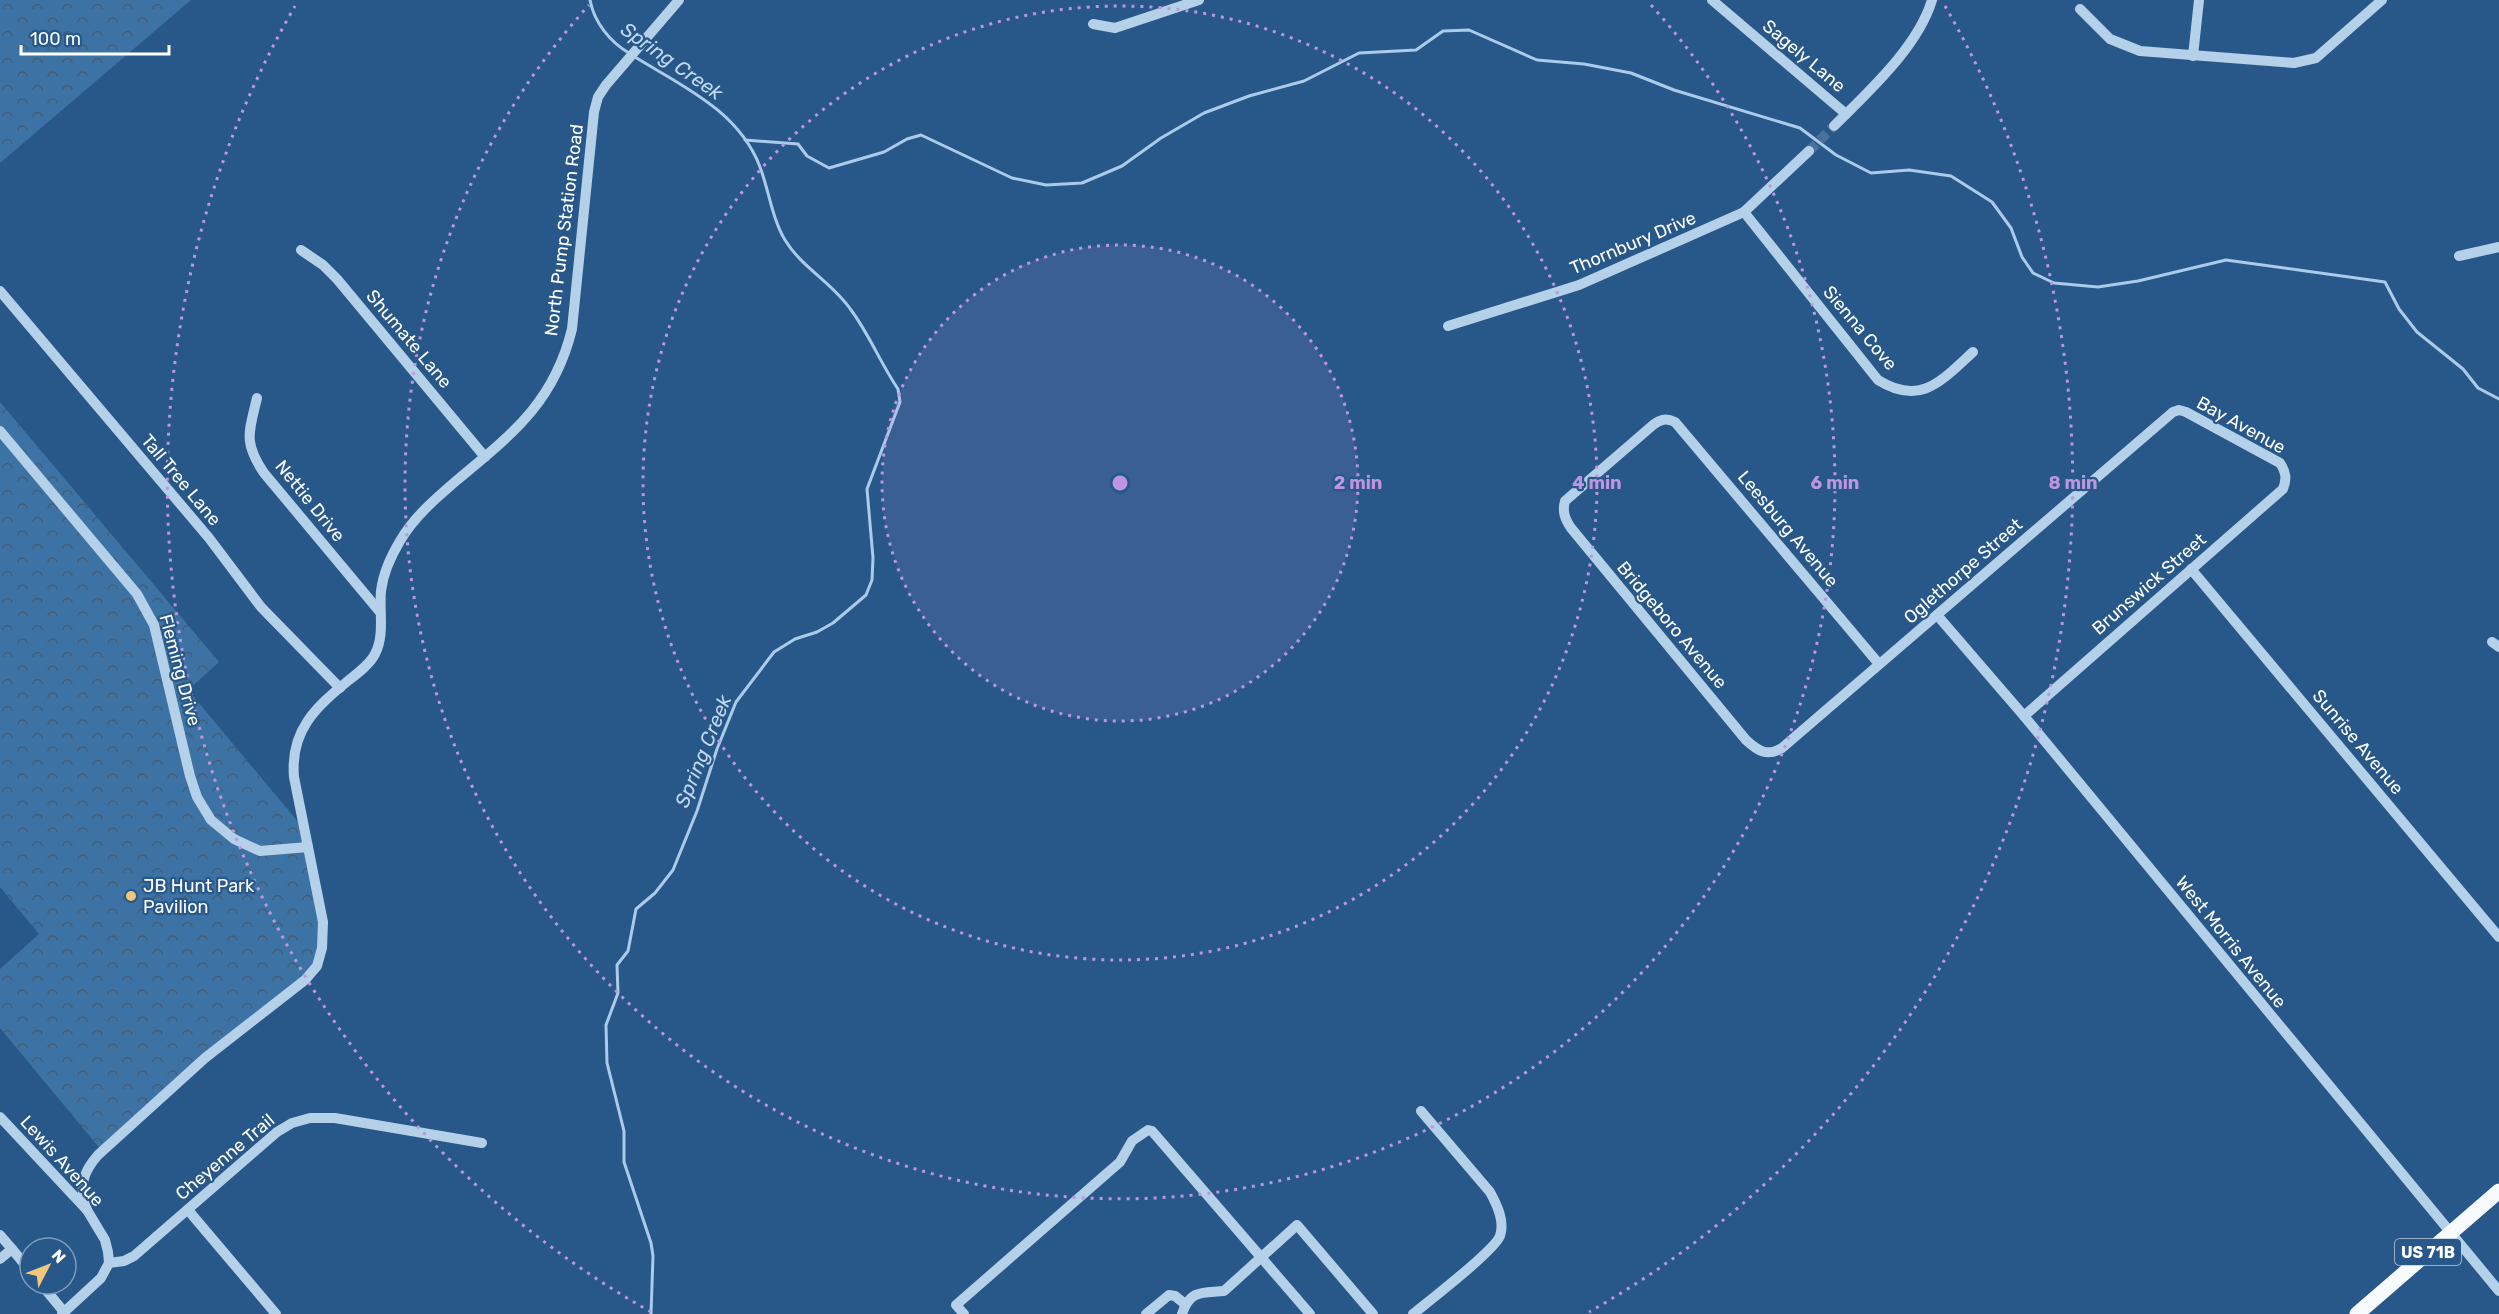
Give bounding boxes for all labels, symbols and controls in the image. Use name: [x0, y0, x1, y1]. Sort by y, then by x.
street label: Sagely Lane: [1758, 15, 1850, 97]
water label: Spring Creek: [616, 17, 728, 105]
scale bar: [21, 18, 170, 56]
text: 100 m: [30, 28, 81, 50]
street label: North Pump Station Road: [540, 123, 588, 337]
street label: Thornbury Drive: [1567, 207, 1699, 279]
street label: Sienna Cove: [1818, 281, 1902, 375]
street label: Shumate Lane: [362, 285, 456, 393]
street label: Bay Avenue: [2193, 392, 2289, 458]
street label: Tall Tree Lane: [136, 430, 226, 530]
street label: Nettie Drive: [270, 456, 350, 546]
street label: Leesburg Avenue: [1733, 466, 1843, 592]
text: 2 min: [1334, 472, 1382, 494]
text: 4 min: [1572, 472, 1622, 494]
text: 6 min: [1811, 472, 1859, 494]
text: 8 min: [2048, 472, 2098, 494]
centre of rings: [1110, 473, 1130, 493]
street label: Oglethorpe Street: [1899, 514, 2027, 628]
street label: Brunswick Street: [2088, 529, 2210, 639]
street label: Bridgeboro Avenue: [1612, 557, 1732, 693]
street label: Fleming Drive: [155, 612, 205, 728]
street label: Sunrise Avenue: [2308, 685, 2408, 799]
water label: Spring Creek: [670, 691, 737, 811]
street label: West Morris Avenue: [2171, 872, 2291, 1012]
place label: JB Hunt Park Pavilion: [143, 875, 255, 918]
marker: JB Hunt Park Pavilion: [124, 889, 138, 903]
street label: Cheyenne Trail: [171, 1109, 279, 1205]
street label: Lewis Avenue: [15, 1111, 109, 1211]
north arrow: [18, 1236, 78, 1296]
road number: US 71B: [2395, 1239, 2461, 1265]
text: N: [48, 1246, 70, 1267]

